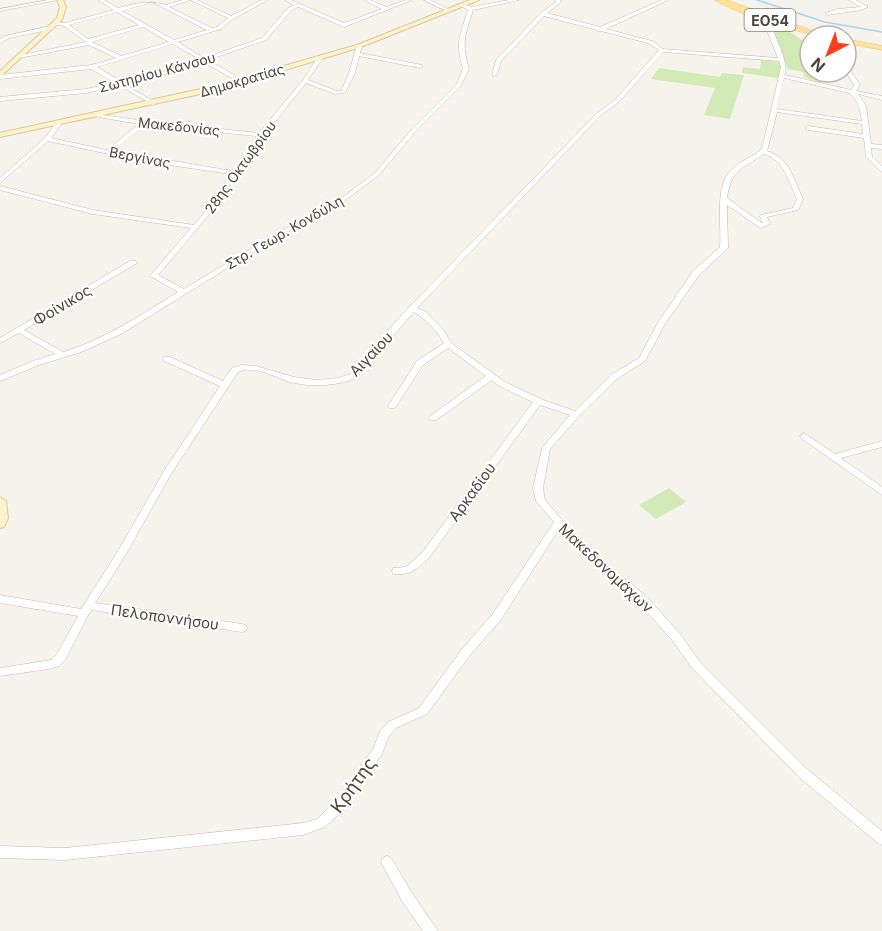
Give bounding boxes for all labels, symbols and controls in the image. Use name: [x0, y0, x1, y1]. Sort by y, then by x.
road number: ΕΟ54: [744, 9, 796, 31]
north arrow: [798, 24, 858, 84]
street label: Σωτηρίου Κάνσου: [97, 48, 217, 96]
text: N: [807, 54, 829, 77]
street label: Δημοκρατίας: [198, 60, 286, 100]
street label: Μακεδονίας: [137, 113, 221, 139]
street label: 28ης Οκτωβρίου: [201, 117, 279, 217]
street label: Βεργίνας: [108, 143, 172, 171]
street label: Στρ. Γεωρ. Κονδύλη: [222, 191, 346, 273]
street label: Φοίνικος: [29, 280, 95, 330]
street label: Αιγαίου: [345, 328, 397, 380]
street label: Αρκαδίου: [444, 459, 500, 525]
street label: Μακεδονομάχων: [555, 519, 657, 617]
street label: Πελοποννήσου: [110, 600, 220, 634]
street label: Κρήτης: [326, 753, 380, 817]

